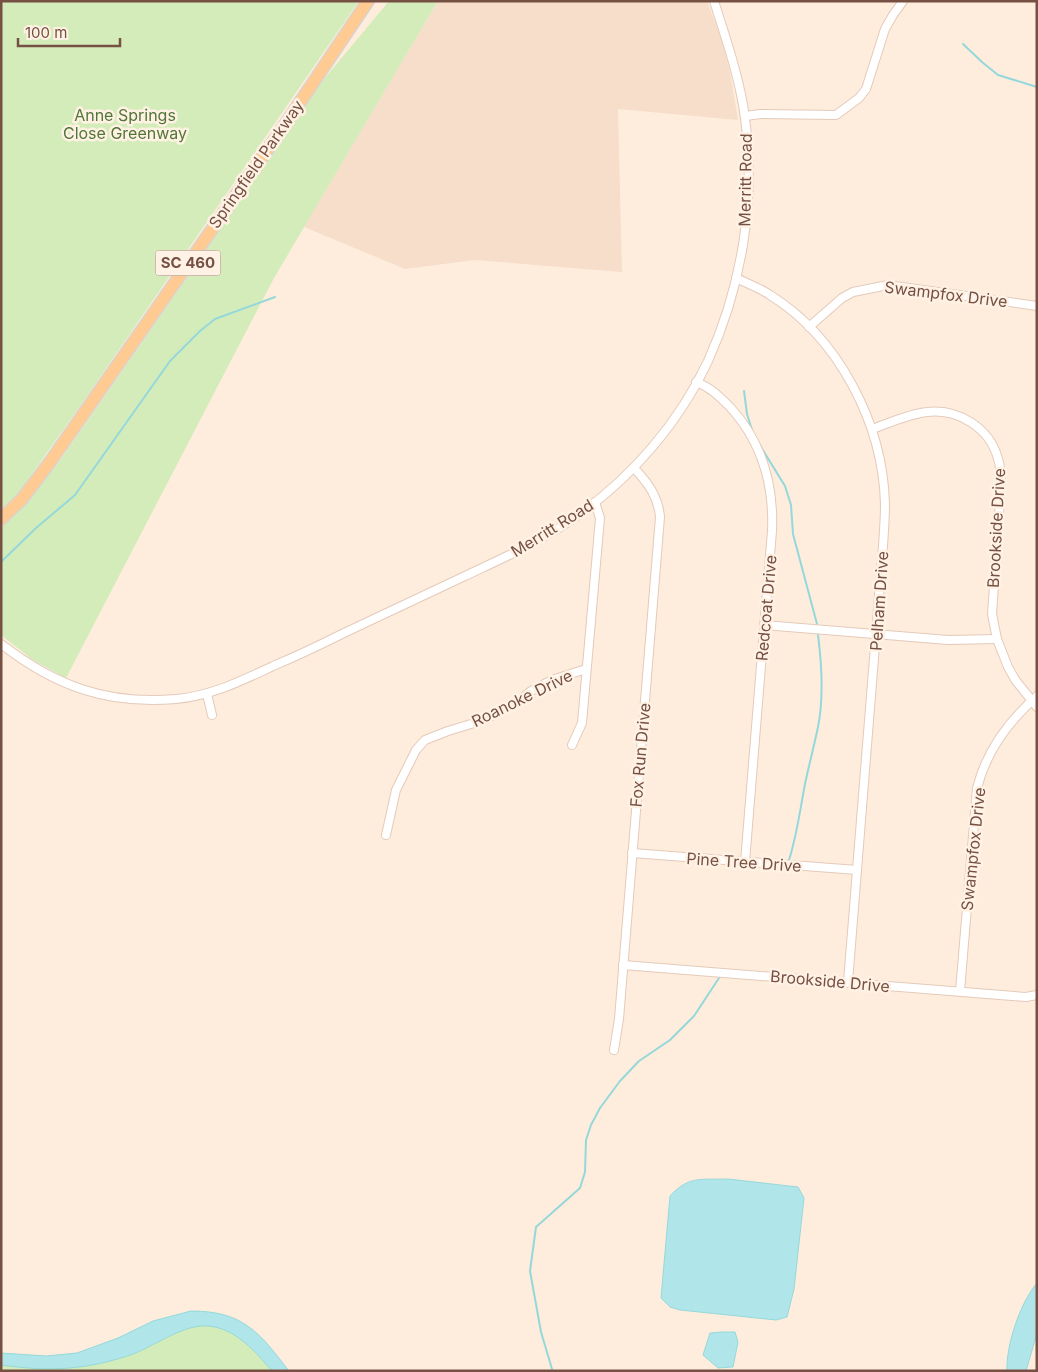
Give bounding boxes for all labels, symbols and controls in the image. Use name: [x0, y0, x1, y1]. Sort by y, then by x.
scale bar: [18, 15, 120, 47]
text: 100 m: [25, 23, 67, 42]
street label: Springfield Parkway: [204, 96, 308, 232]
park label: Anne Springs Close Greenway: [63, 105, 187, 143]
street label: Merritt Road: [734, 133, 756, 227]
road number: SC 460: [156, 250, 220, 276]
street label: Swampfox Drive: [883, 277, 1009, 311]
street label: Brookside Drive: [983, 468, 1009, 588]
street label: Merritt Road: [507, 495, 597, 561]
street label: Pelham Drive: [866, 550, 892, 652]
street label: Redcoat Drive: [751, 554, 781, 662]
street label: Roanoke Drive: [468, 665, 576, 731]
street label: Fox Run Drive: [625, 702, 655, 808]
street label: Swampfox Drive: [957, 786, 989, 912]
street label: Pine Tree Drive: [686, 848, 802, 876]
street label: Brookside Drive: [769, 966, 891, 996]

